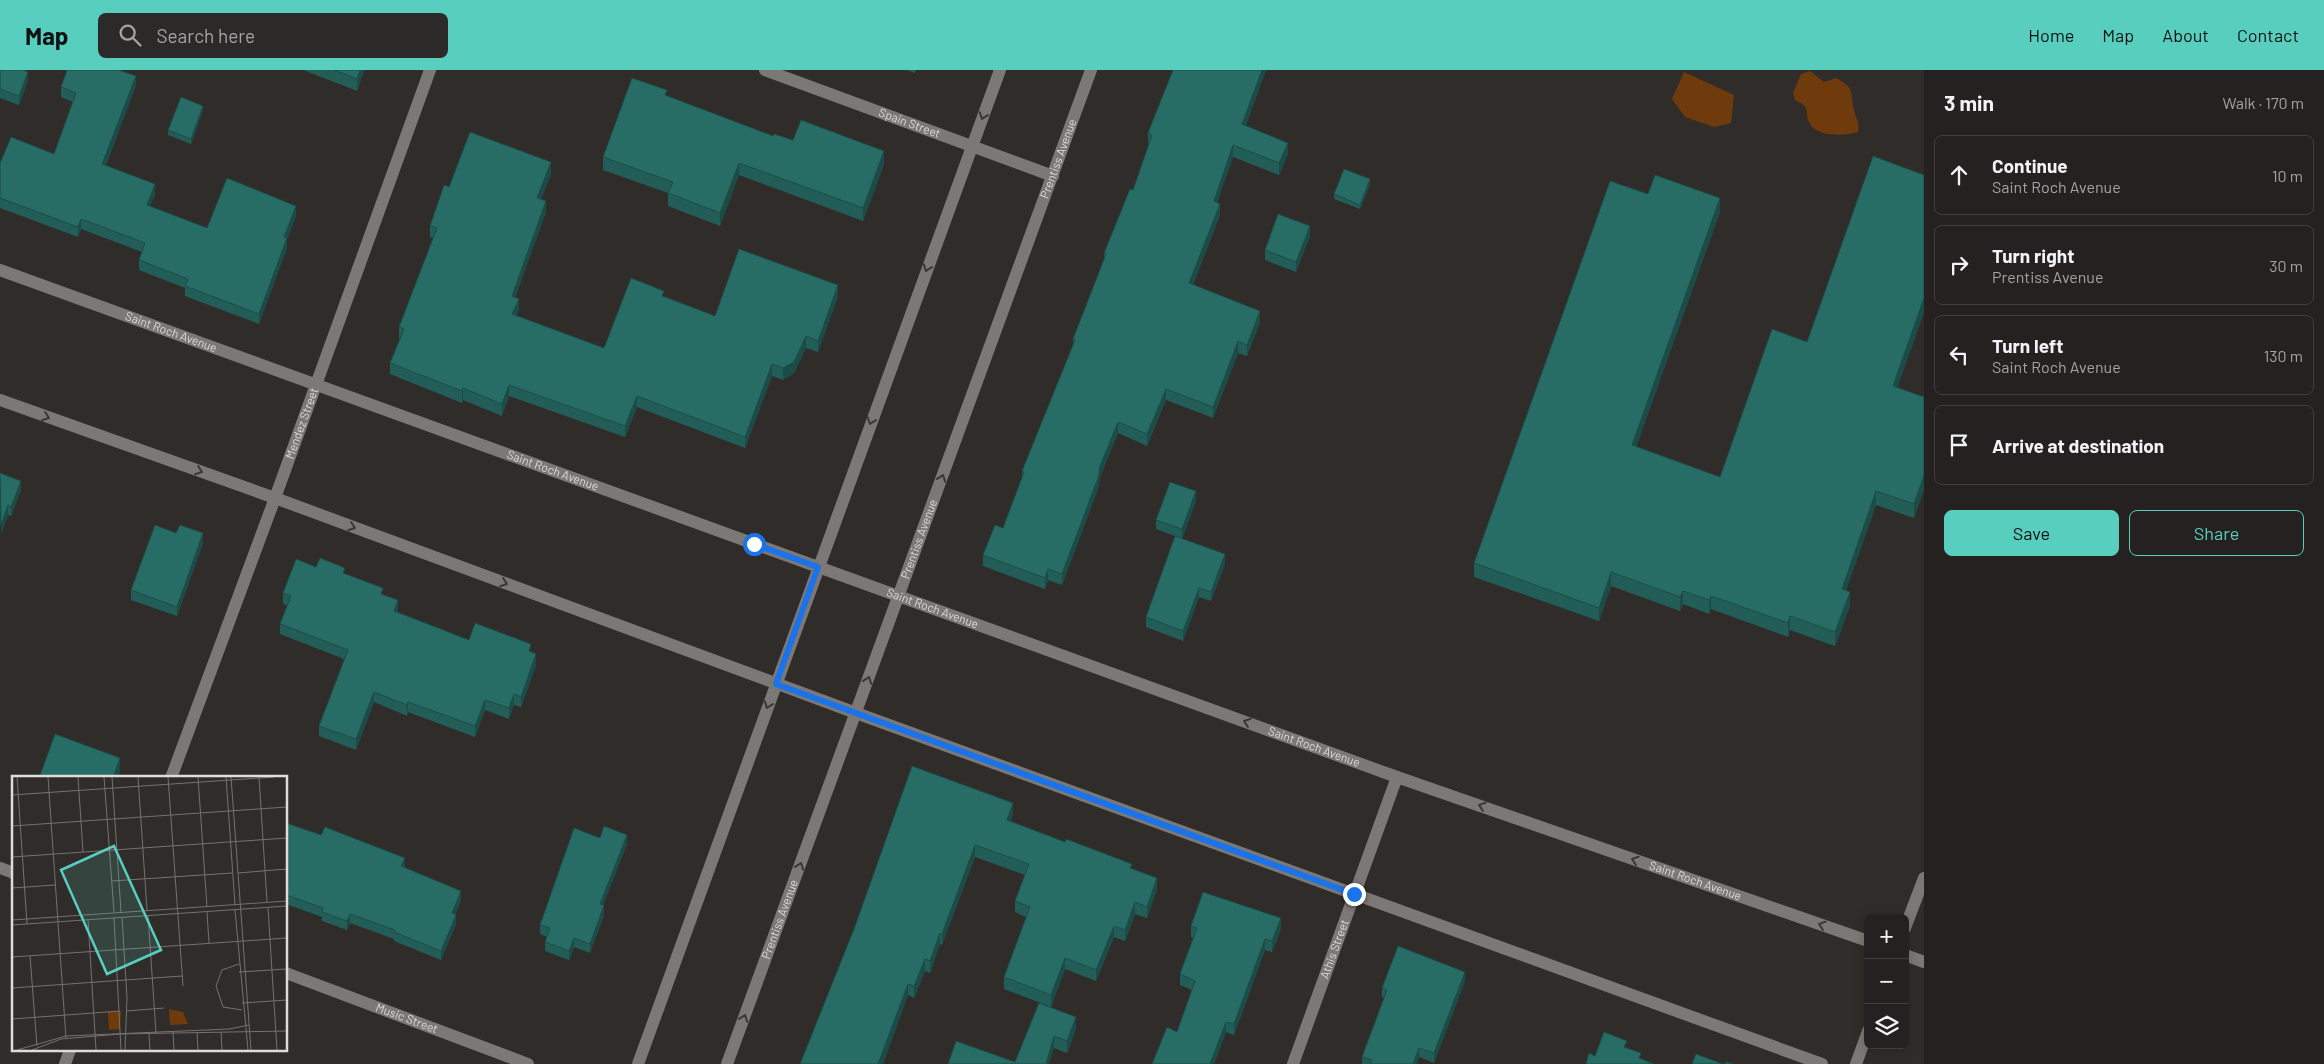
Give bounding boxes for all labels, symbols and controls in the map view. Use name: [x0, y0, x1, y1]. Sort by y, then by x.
search box: [98, 13, 448, 58]
text: Map: [25, 21, 68, 50]
icon: search: [116, 21, 144, 49]
text: Search here: [156, 24, 255, 47]
text: Home: [2028, 24, 2074, 46]
text: Map: [2102, 24, 2134, 46]
text: About: [2162, 24, 2209, 46]
text: Contact: [2237, 24, 2299, 46]
text: 3 min: [1944, 90, 1994, 115]
text: Walk · 170 m: [2222, 93, 2304, 112]
street label: Spain Street: [877, 105, 943, 140]
one-way arrow: [979, 111, 989, 120]
street label: Prentiss Avenue: [1037, 117, 1079, 200]
text: Continue: [1992, 154, 2068, 177]
icon: ahead: [1945, 161, 1973, 189]
text: 10 m: [2272, 166, 2303, 185]
text: Saint Roch Avenue: [1992, 177, 2121, 196]
text: Turn right: [1992, 244, 2074, 267]
icon: right: [1945, 251, 1973, 279]
text: 30 m: [2269, 256, 2303, 275]
one-way arrow: [923, 263, 933, 272]
text: Prentiss Avenue: [1992, 267, 2103, 286]
street label: Saint Roch Avenue: [124, 308, 219, 354]
text: Turn left: [1992, 334, 2063, 357]
icon: left: [1945, 341, 1973, 369]
text: 130 m: [2264, 346, 2303, 365]
text: Saint Roch Avenue: [1992, 357, 2121, 376]
street label: Mendez Street: [282, 385, 320, 461]
one-way arrow: [41, 411, 50, 421]
one-way arrow: [867, 416, 877, 424]
icon: arrive: [1945, 431, 1973, 459]
text: Arrive at destination: [1992, 434, 2164, 457]
street label: Saint Roch Avenue: [505, 447, 601, 493]
one-way arrow: [194, 465, 203, 475]
one-way arrow: [936, 474, 946, 483]
street label: Prentiss Avenue: [897, 497, 939, 580]
button: Save: [1944, 510, 2119, 556]
button: Share: [2129, 510, 2304, 556]
one-way arrow: [347, 521, 355, 531]
route start: [743, 533, 766, 556]
one-way arrow: [499, 577, 508, 587]
street label: Saint Roch Avenue: [885, 584, 981, 631]
one-way arrow: [862, 676, 872, 685]
one-way arrow: [764, 700, 774, 709]
one-way arrow: [1243, 718, 1251, 728]
street label: Saint Roch Avenue: [1267, 723, 1362, 769]
inset map: [12, 776, 288, 1052]
one-way arrow: [1478, 802, 1487, 812]
one-way arrow: [1632, 856, 1640, 866]
street label: Saint Roch Avenue: [1648, 857, 1744, 902]
one-way arrow: [794, 862, 804, 870]
street label: Prentiss Avenue: [758, 877, 800, 961]
route end: [1343, 883, 1366, 906]
map controls: [1864, 914, 1909, 1049]
button: +: [1864, 914, 1909, 959]
street label: Athis Street: [1316, 917, 1351, 981]
one-way arrow: [1818, 921, 1826, 931]
button: −: [1864, 959, 1909, 1004]
street label: Music Street: [374, 999, 440, 1036]
button: layers: [1864, 1004, 1909, 1049]
one-way arrow: [738, 1014, 748, 1023]

